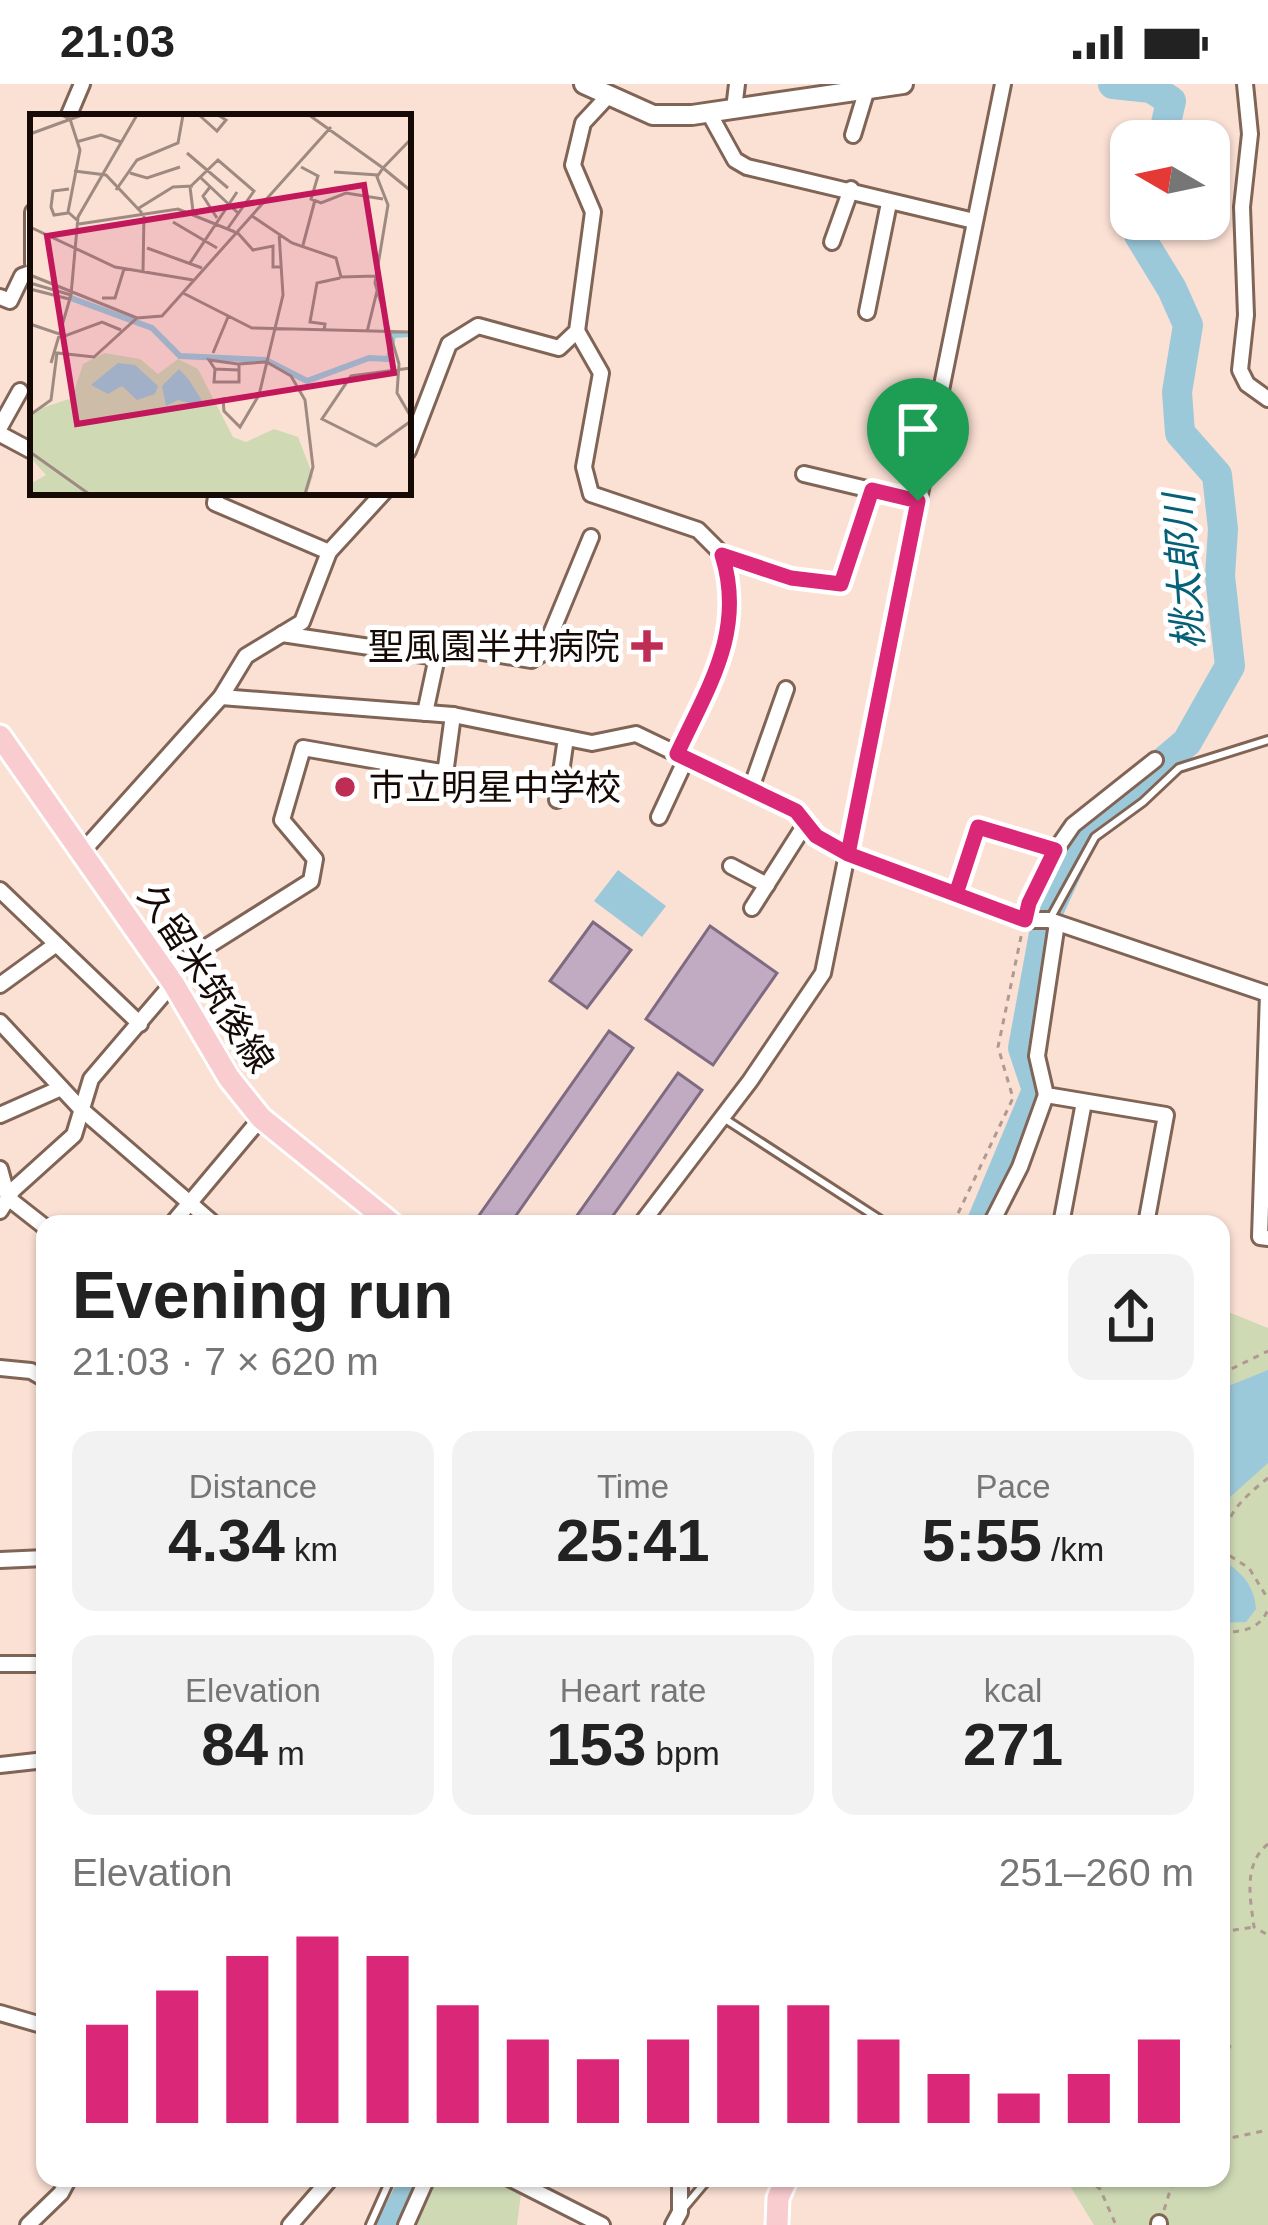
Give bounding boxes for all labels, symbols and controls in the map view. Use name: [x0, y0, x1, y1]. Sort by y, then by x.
text: 21:03: [60, 16, 175, 67]
inset map: [30, 114, 411, 495]
north arrow: [1110, 120, 1230, 240]
map controls: [1110, 120, 1230, 240]
pin: [867, 378, 969, 501]
icon: arrive: [885, 396, 951, 462]
water label: 桃太郎川: [1157, 489, 1211, 651]
place label: 聖風園半井病院: [368, 626, 620, 667]
marker: 聖風園半井病院: [631, 630, 663, 662]
place label: 市立明星中学校: [369, 767, 621, 808]
marker: 市立明星中学校: [332, 774, 358, 800]
street label: 久留米筑後線: [130, 876, 282, 1080]
button: share: [1068, 1254, 1194, 1380]
text: Evening run: [72, 1258, 453, 1332]
text: 21:03 · 7 × 620 m: [72, 1340, 379, 1383]
text: Distance: [189, 1468, 317, 1505]
text: Time: [597, 1468, 669, 1505]
text: Pace: [975, 1468, 1051, 1505]
text: 4.34: [168, 1507, 285, 1574]
text: 25:41: [556, 1507, 710, 1574]
text: 5:55: [922, 1507, 1042, 1574]
text: km: [285, 1531, 338, 1568]
text: /km: [1042, 1531, 1104, 1568]
text: Elevation: [185, 1672, 321, 1709]
text: Heart rate: [560, 1672, 706, 1709]
text: kcal: [984, 1672, 1042, 1709]
text: 84: [201, 1711, 268, 1778]
text: 153: [546, 1711, 646, 1778]
text: 271: [963, 1711, 1063, 1778]
text: m: [268, 1735, 305, 1772]
text: bpm: [646, 1735, 720, 1772]
text: Elevation: [72, 1851, 232, 1894]
text: 251–260 m: [999, 1851, 1194, 1894]

